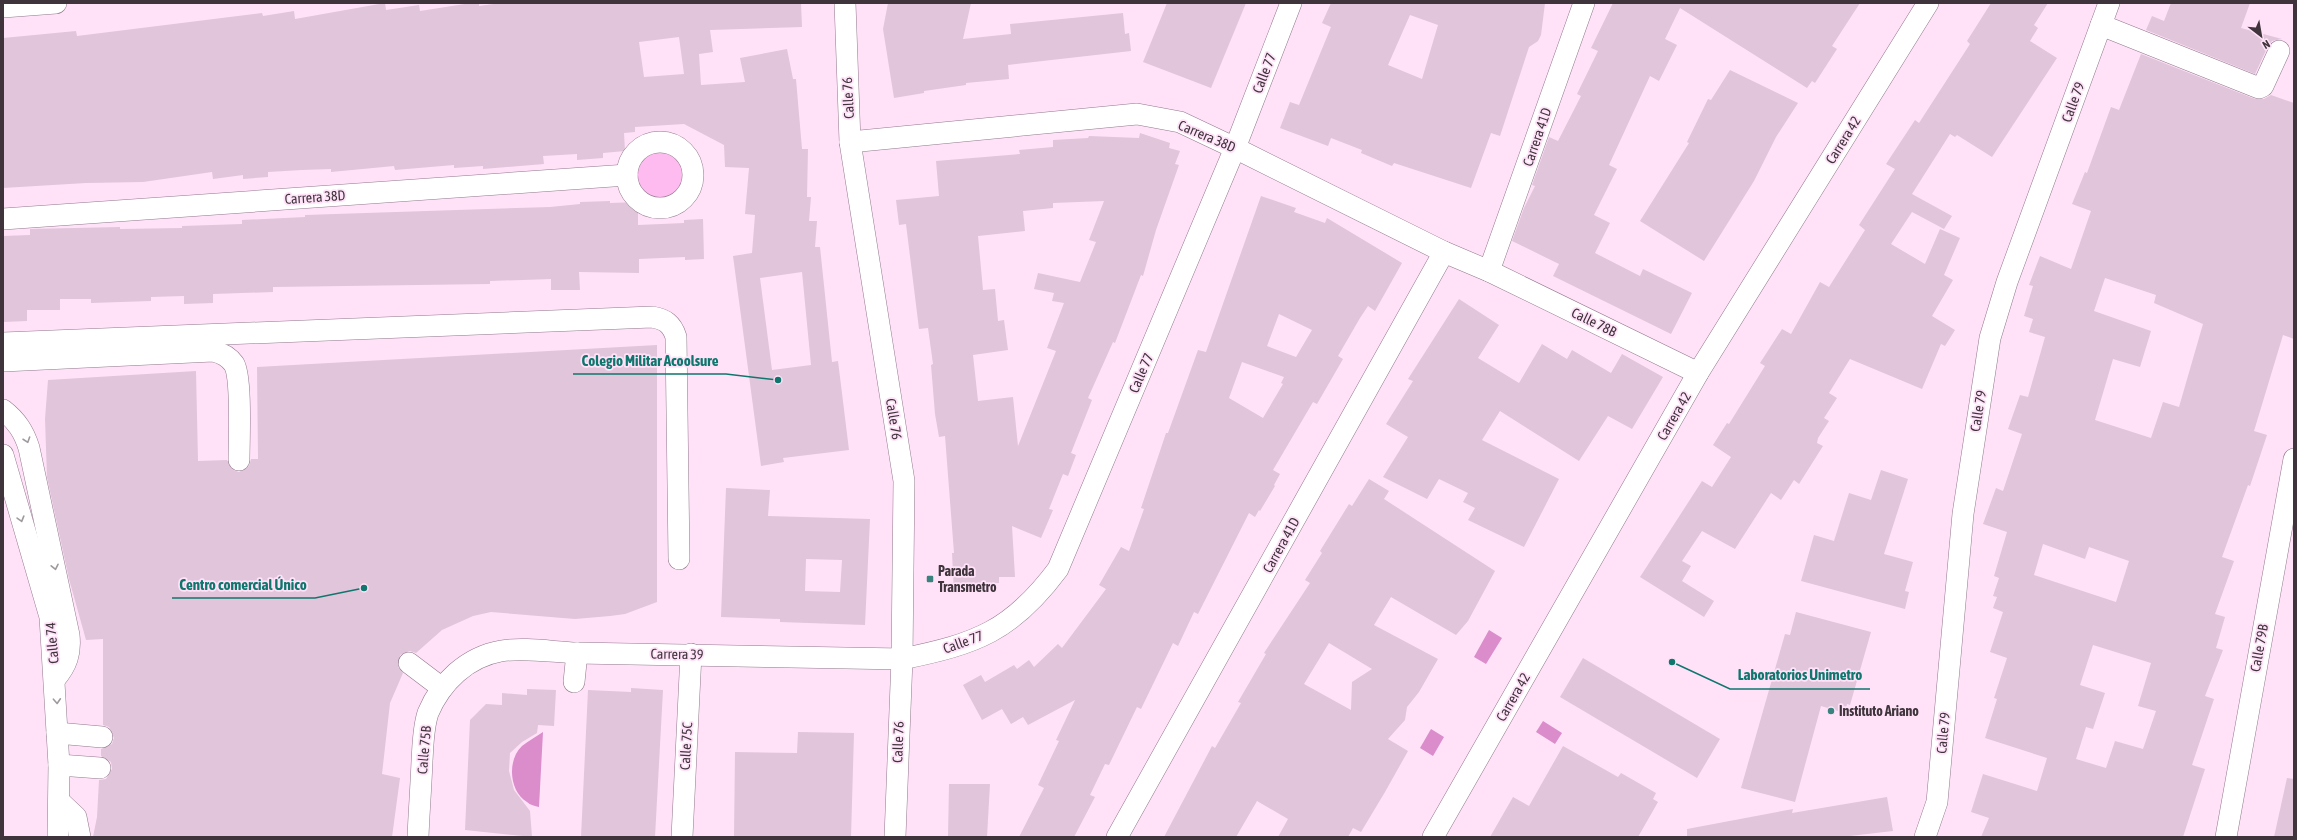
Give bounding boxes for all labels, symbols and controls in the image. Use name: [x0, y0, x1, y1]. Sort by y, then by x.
north arrow: [2241, 16, 2281, 56]
text: N: [2260, 38, 2272, 51]
street label: Calle 77: [1249, 51, 1279, 95]
street label: Calle 76: [839, 76, 857, 119]
street label: Calle 79: [2058, 80, 2088, 124]
street label: Carrera 41D: [1520, 106, 1554, 168]
street label: Carrera 42: [1822, 113, 1864, 167]
street label: Carrera 38D: [1176, 117, 1238, 155]
street label: Carrera 38D: [284, 187, 346, 207]
street label: Calle 78B: [1569, 304, 1619, 340]
callout: Colegio Militar Acoolsure: [573, 347, 726, 374]
street label: Calle 77: [1126, 351, 1156, 395]
text: Colegio Militar Acoolsure: [582, 352, 719, 369]
street label: Carrera 42: [1654, 389, 1694, 443]
street label: Calle 79: [1967, 389, 1989, 433]
street label: Calle 76: [883, 397, 905, 441]
one-way arrow: [22, 436, 30, 443]
street label: Carrera 41D: [1259, 514, 1303, 575]
one-way arrow: [16, 516, 25, 523]
place label: Parada Transmetro: [938, 563, 997, 595]
one-way arrow: [50, 564, 58, 570]
callout: Centro comercial Único: [172, 571, 315, 598]
marker: Parada Transmetro: [925, 574, 935, 584]
text: Centro comercial Único: [179, 576, 307, 593]
street label: Calle 74: [42, 621, 62, 664]
street label: Calle 79B: [2247, 623, 2271, 673]
street label: Calle 77: [941, 627, 985, 657]
street label: Carrera 39: [650, 646, 704, 662]
callout: Laboratorios Unimetro: [1730, 662, 1870, 689]
text: Laboratorios Unimetro: [1738, 666, 1862, 683]
street label: Carrera 42: [1493, 670, 1533, 724]
one-way arrow: [52, 698, 61, 704]
place label: Instituto Ariano: [1839, 703, 1919, 719]
marker: Instituto Ariano: [1826, 706, 1836, 716]
street label: Calle 79: [1933, 712, 1953, 754]
street label: Calle 75C: [677, 721, 695, 770]
street label: Calle 76: [889, 721, 907, 763]
street label: Calle 75B: [414, 725, 434, 775]

